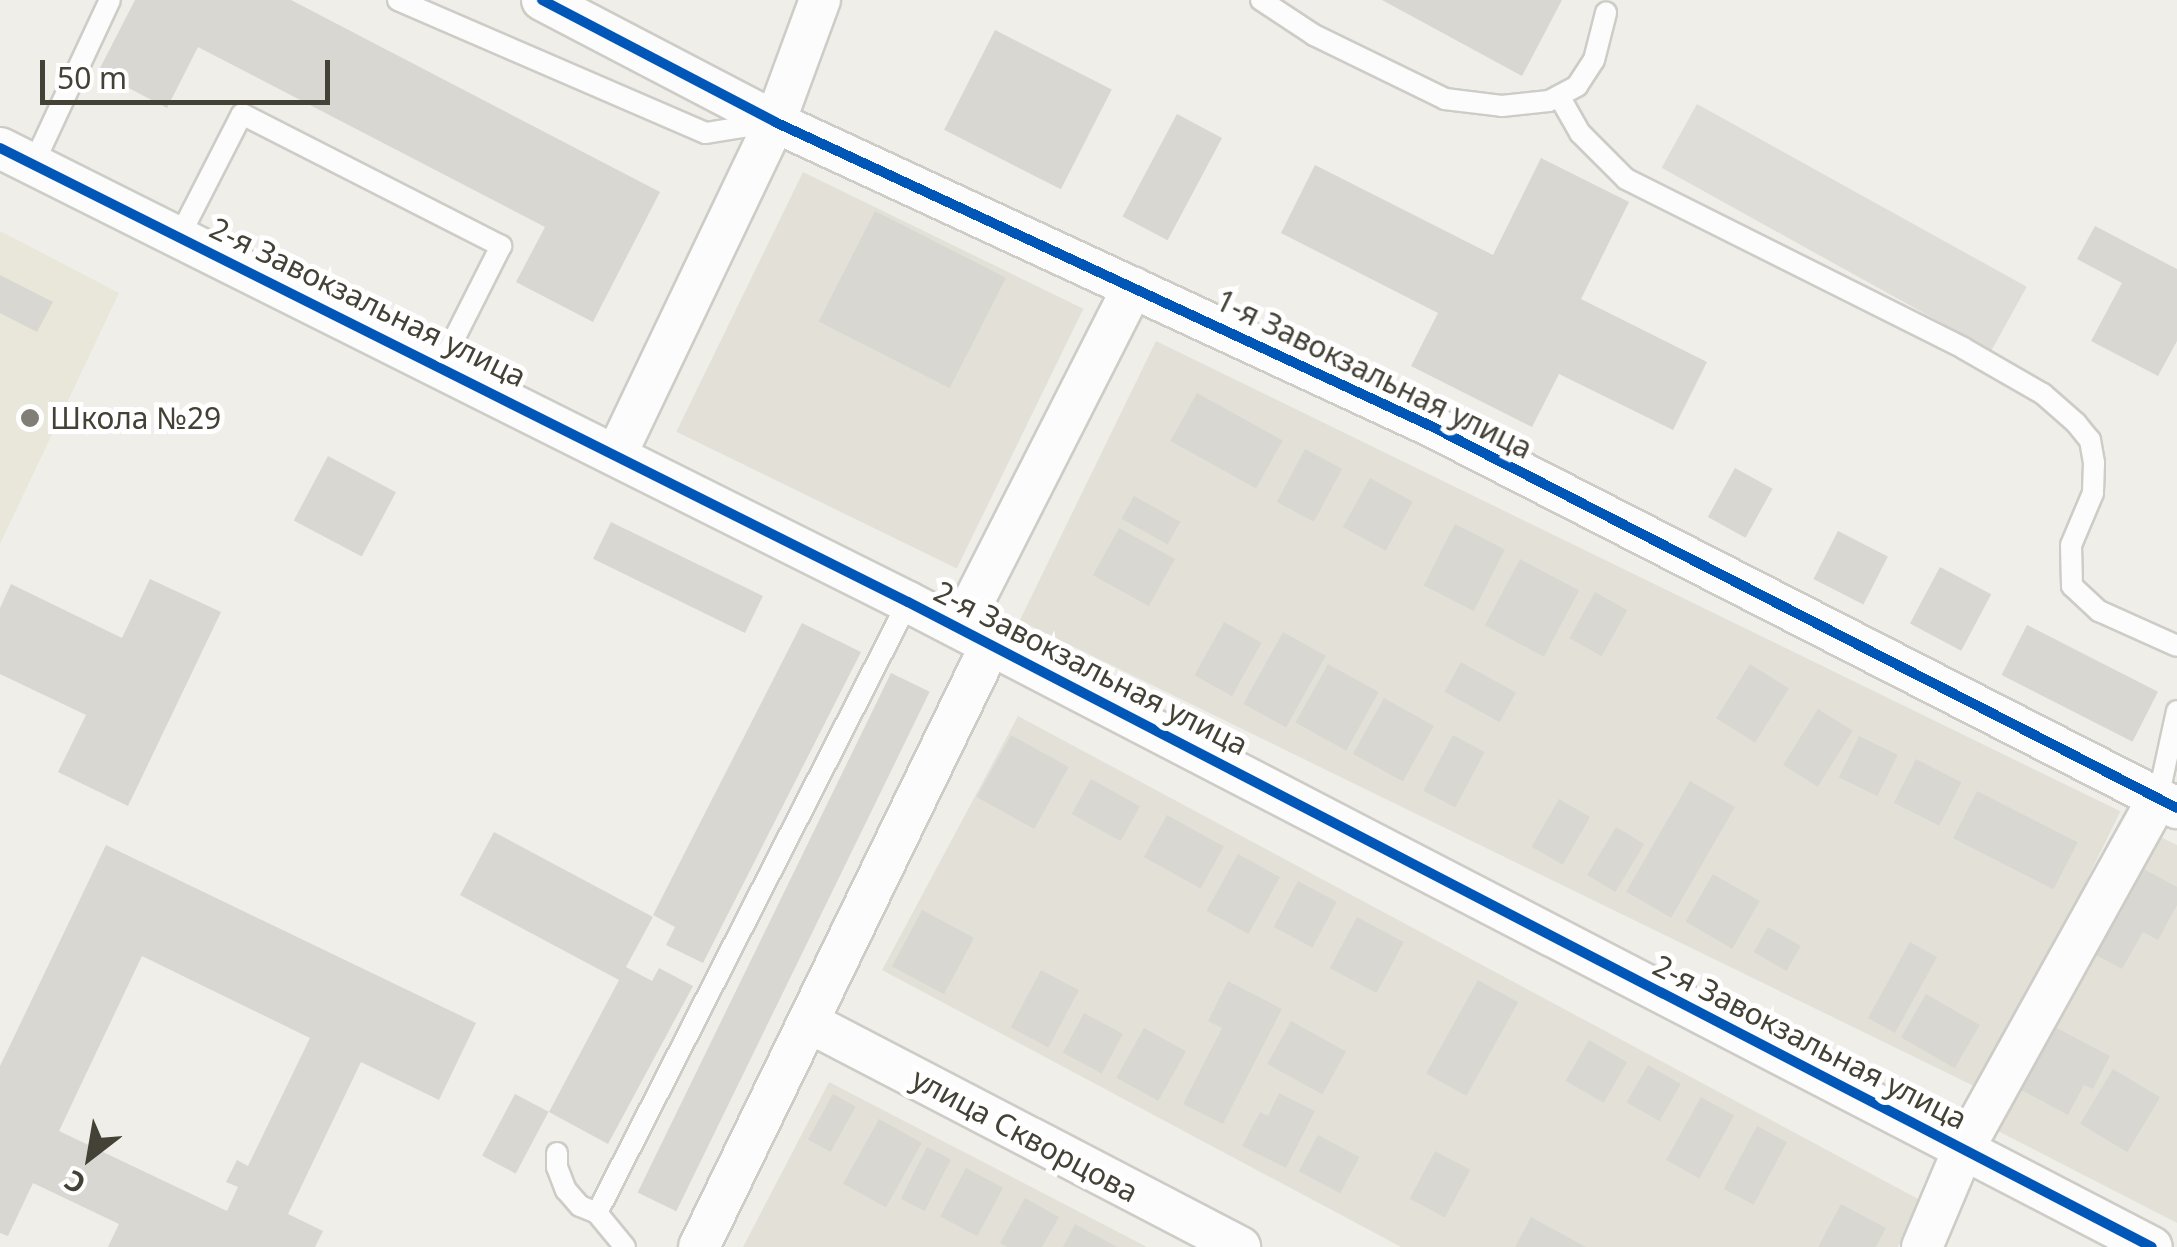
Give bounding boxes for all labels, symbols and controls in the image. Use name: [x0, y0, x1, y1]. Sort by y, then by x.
scale bar: [45, 40, 335, 102]
text: 50 m: [57, 57, 127, 98]
street label: 2-я Завокзальная улица: [204, 210, 532, 394]
street label: 1-я Завокзальная улица: [1210, 282, 1538, 466]
place label: Школа №29: [50, 400, 221, 436]
marker: Школа №29: [19, 407, 41, 429]
street label: 2-я Завокзальная улица: [928, 573, 1254, 763]
street label: 2-я Завокзальная улица: [1647, 947, 1973, 1137]
street label: улица Скворцова: [906, 1060, 1144, 1210]
north arrow: [40, 1107, 140, 1207]
text: С: [57, 1162, 92, 1204]

